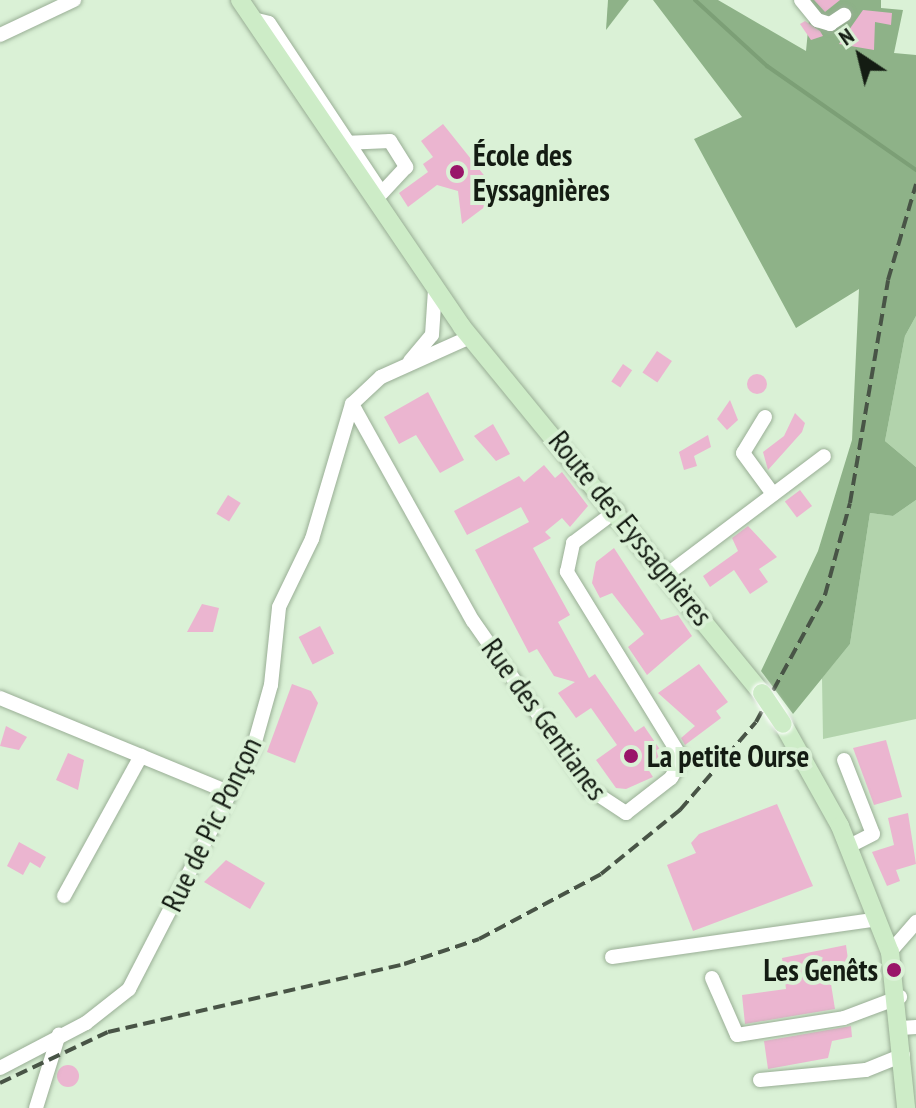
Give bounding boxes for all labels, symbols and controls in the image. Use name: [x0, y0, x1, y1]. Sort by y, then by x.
north arrow: [820, 16, 900, 96]
text: N: [833, 21, 859, 51]
place label: École des Eyssagnières: [473, 137, 610, 208]
marker: École des Eyssagnières: [448, 163, 466, 181]
street label: Route des Eyssagnières: [541, 423, 721, 633]
street label: Rue des Gentianes: [474, 631, 616, 807]
street label: Rue de Pic Ponçon: [153, 731, 269, 917]
place label: La petite Ourse: [647, 738, 810, 774]
marker: La petite Ourse: [622, 747, 640, 765]
place label: Les Genêts: [763, 952, 878, 988]
marker: Les Genêts: [885, 961, 903, 979]

